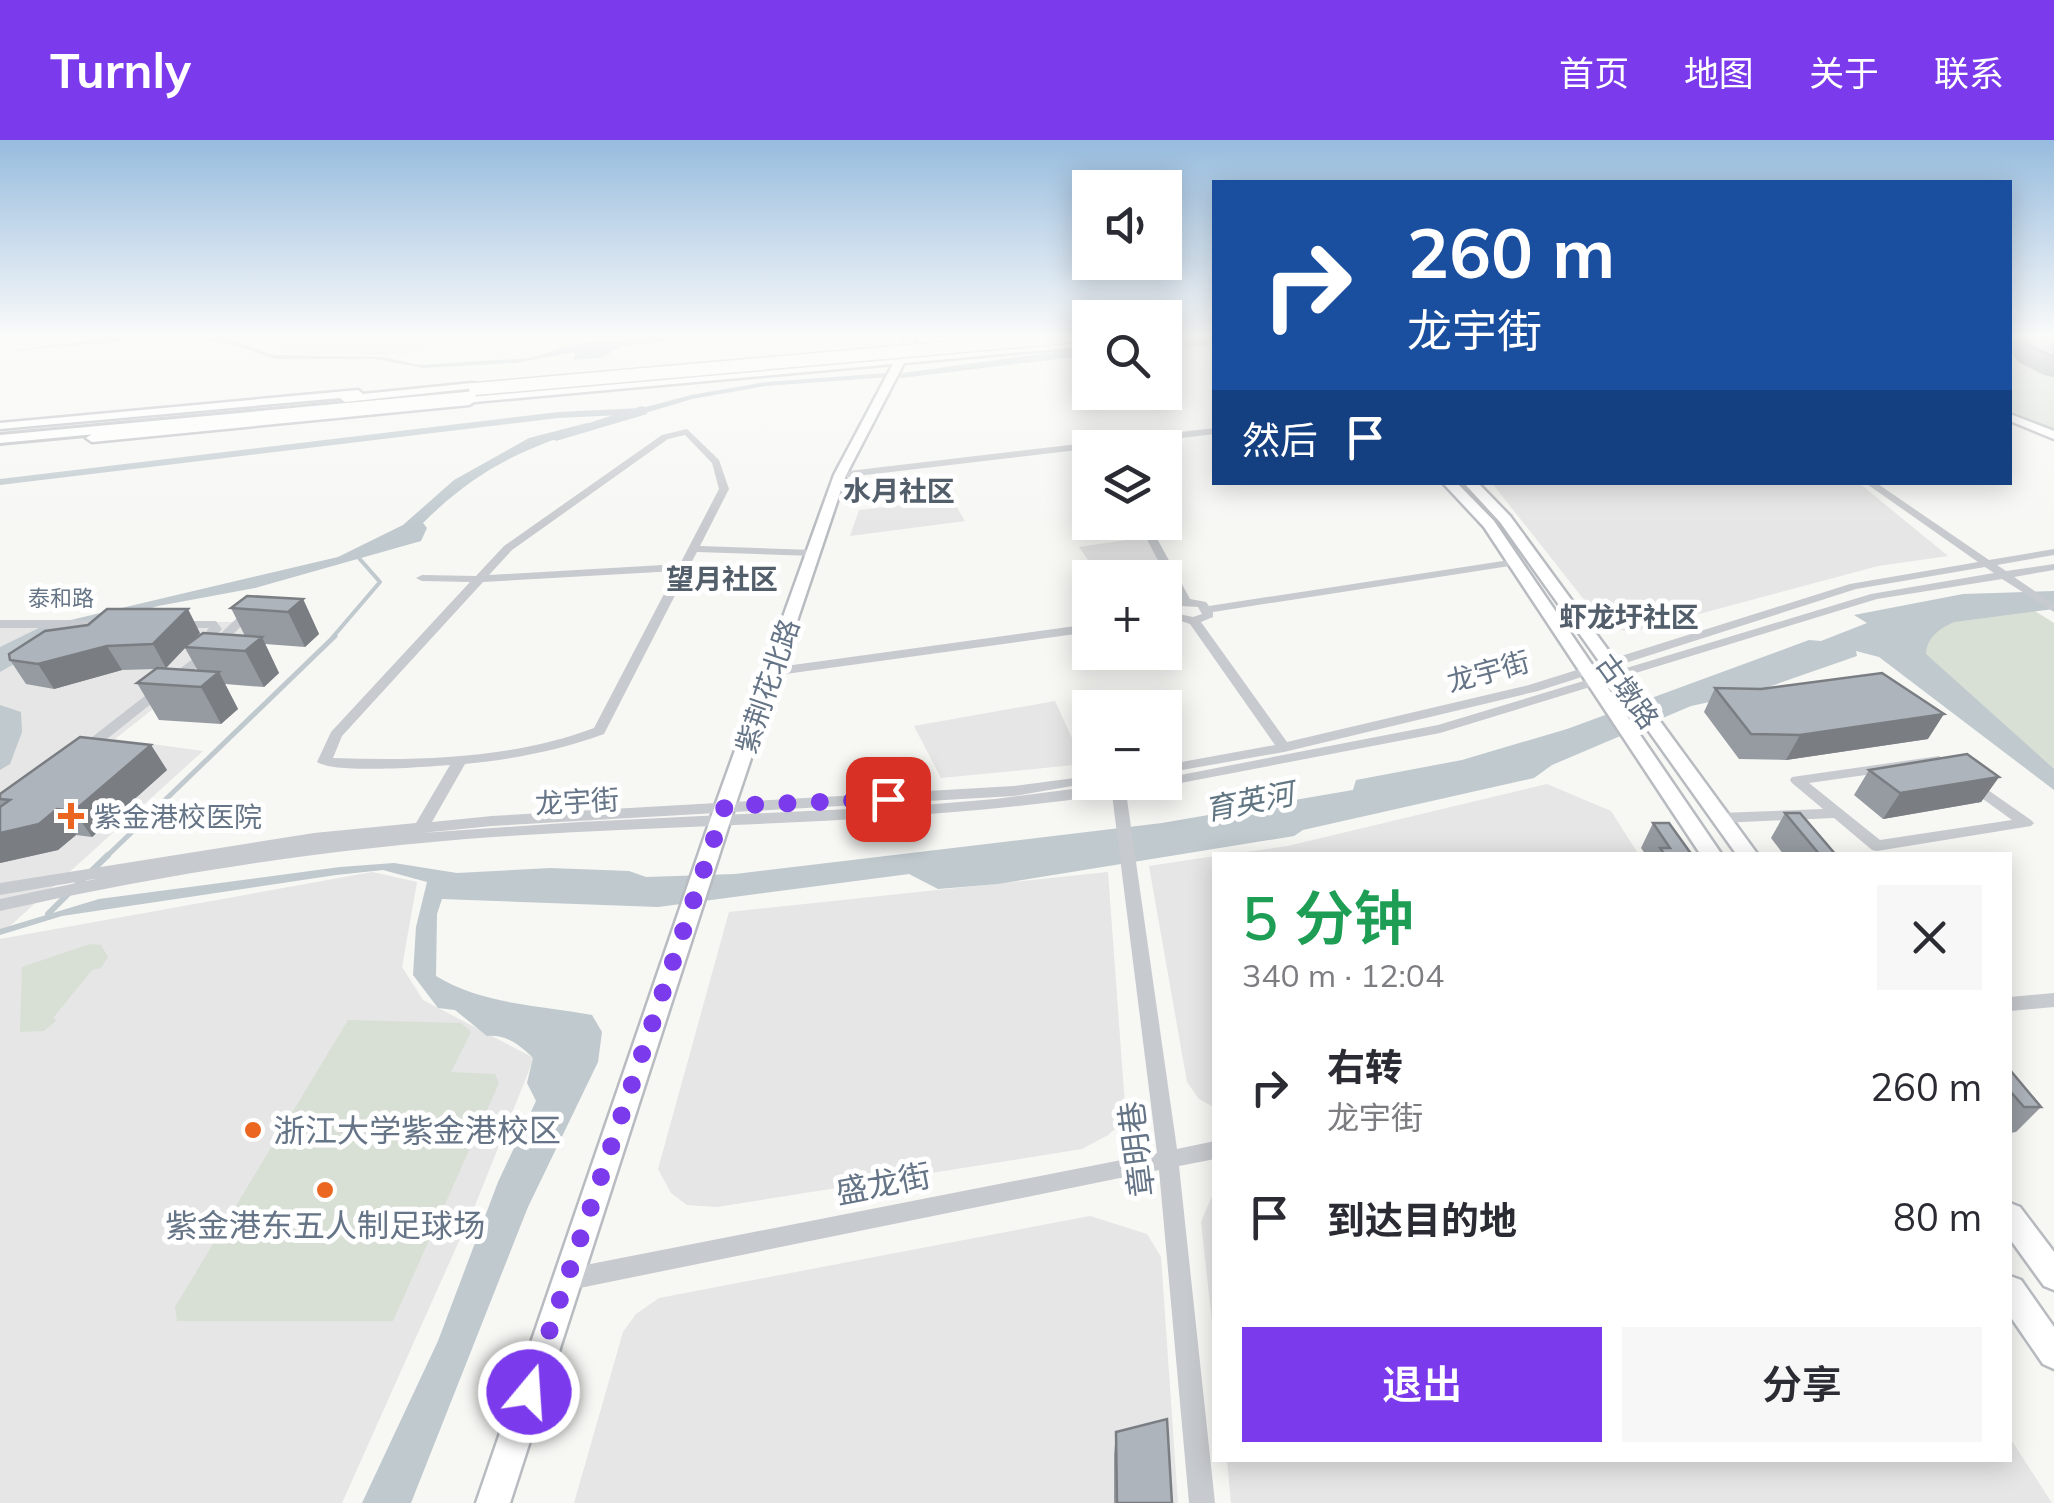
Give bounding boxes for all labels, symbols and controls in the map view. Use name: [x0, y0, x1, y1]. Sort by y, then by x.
text: Turnly: [50, 40, 191, 100]
text: 首页: [1559, 51, 1629, 95]
text: 地图: [1684, 51, 1754, 95]
text: 关于: [1809, 51, 1879, 95]
text: 联系: [1934, 51, 2004, 95]
map controls: [1072, 170, 1182, 800]
button: sound: [1072, 170, 1182, 280]
text: 260 m: [1407, 208, 1615, 296]
icon: right: [1242, 220, 1372, 350]
button: search: [1072, 300, 1182, 410]
text: 龙宇街: [1407, 302, 1542, 358]
icon: arrive: [1338, 410, 1393, 465]
text: 然后: [1242, 416, 1318, 464]
button: layers: [1072, 430, 1182, 540]
district label: 水月社区: [843, 473, 955, 508]
button: +: [1072, 560, 1182, 670]
district label: 望月社区: [666, 561, 778, 596]
street label: 泰和路: [28, 584, 94, 612]
district label: 虾龙圩社区: [1559, 599, 1699, 634]
street label: 紫荆花北路: [728, 614, 806, 758]
street label: 龙宇街: [1443, 643, 1533, 699]
street label: 古墩路: [1589, 647, 1667, 735]
button: −: [1072, 690, 1182, 800]
pin: [846, 757, 931, 842]
icon: arrive: [861, 772, 916, 827]
water label: 育英河: [1201, 773, 1302, 828]
street label: 龙宇街: [534, 781, 620, 821]
place label: 紫金港校医院: [94, 799, 262, 834]
marker: 紫金港校医院: [58, 803, 84, 829]
text: 5 分钟: [1242, 880, 1414, 955]
button: close: [1877, 885, 1982, 990]
text: 340 m · 12:04: [1242, 955, 1444, 995]
text: 右转: [1327, 1043, 1403, 1091]
icon: right: [1242, 1060, 1297, 1115]
text: 260 m: [1870, 1063, 1982, 1111]
text: 龙宇街: [1327, 1097, 1423, 1137]
street label: 章明巷: [1110, 1099, 1162, 1199]
place label: 浙江大学紫金港校区: [273, 1110, 561, 1150]
marker: 浙江大学紫金港校区: [242, 1119, 264, 1141]
street label: 盛龙街: [832, 1154, 934, 1212]
marker: 紫金港东五人制足球场: [314, 1179, 336, 1201]
icon: arrive: [1242, 1190, 1297, 1245]
text: 80 m: [1893, 1193, 1982, 1241]
text: 到达目的地: [1327, 1196, 1517, 1244]
place label: 紫金港东五人制足球场: [165, 1205, 485, 1245]
button: 退出: [1242, 1327, 1602, 1442]
button: 分享: [1622, 1327, 1982, 1442]
position arrow: [477, 1340, 581, 1444]

